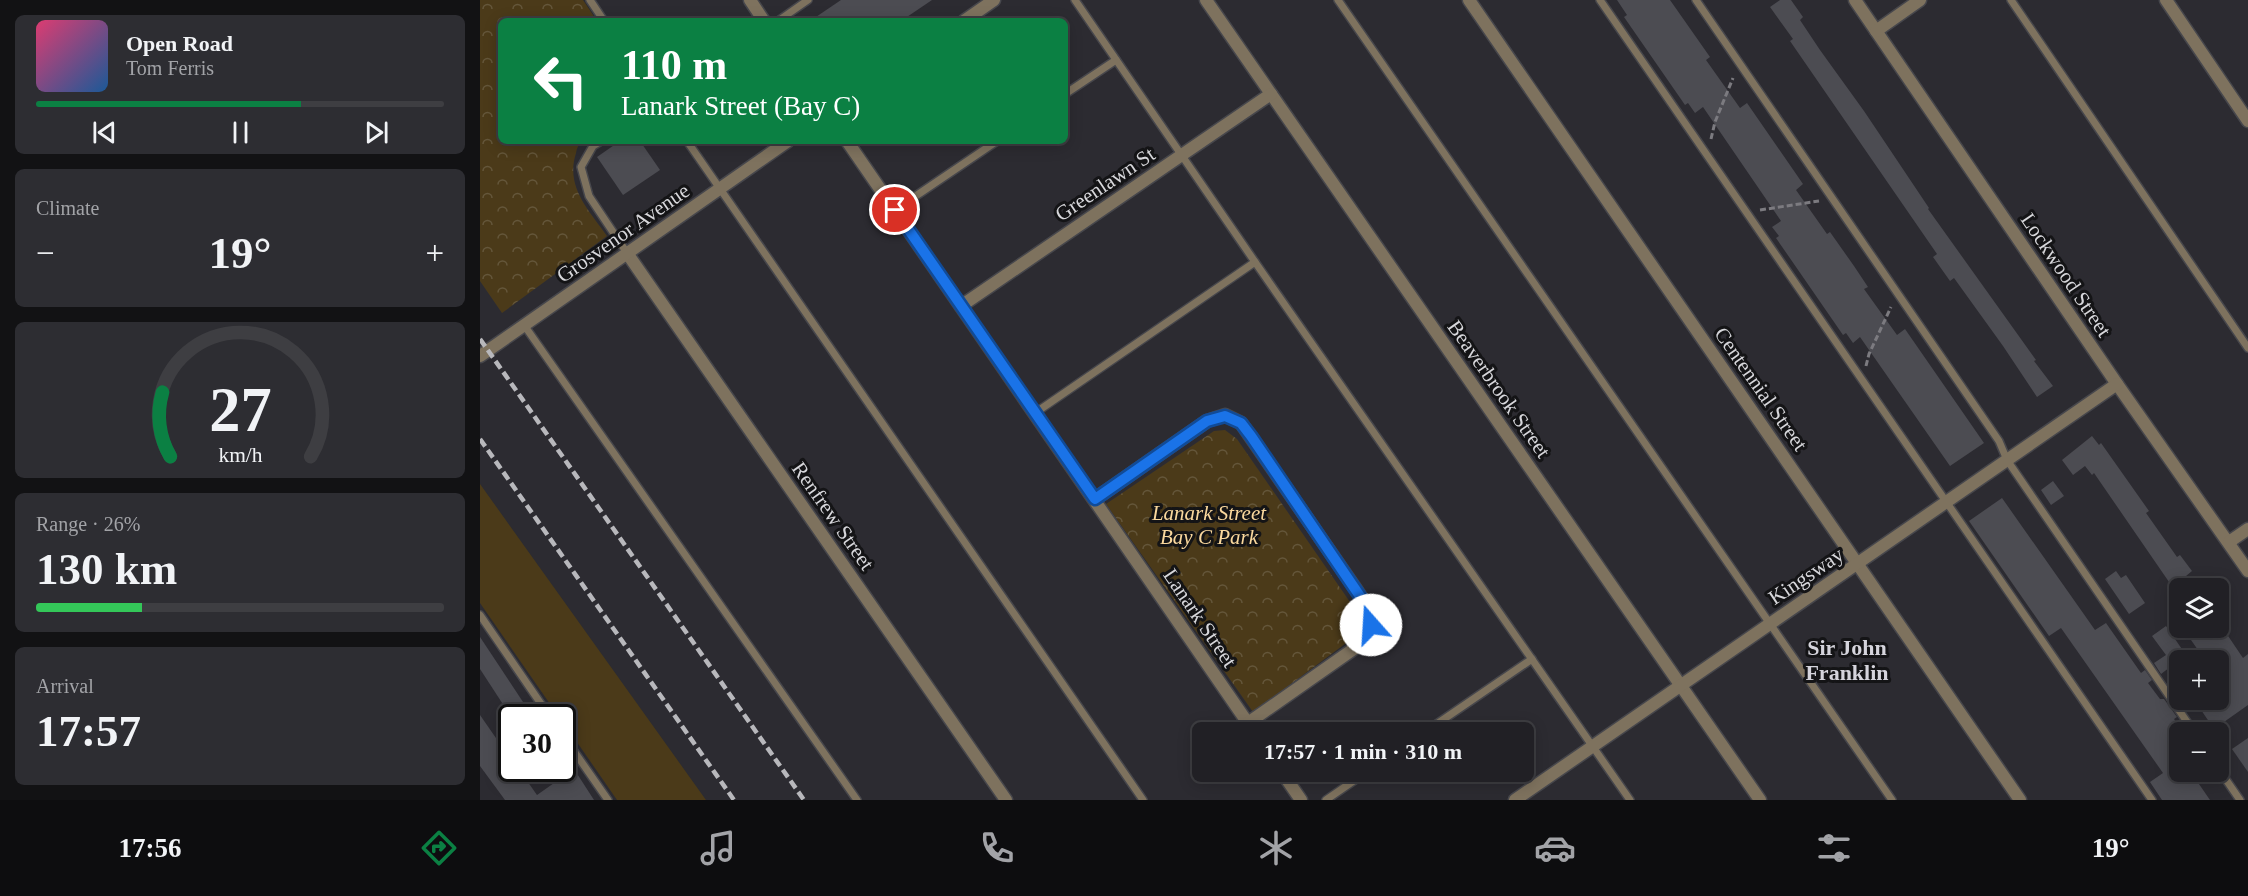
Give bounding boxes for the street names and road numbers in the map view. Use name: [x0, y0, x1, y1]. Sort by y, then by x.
street label: Greenlawn St: [1051, 142, 1159, 226]
street label: Grosvenor Avenue: [552, 178, 694, 288]
street label: Lockwood Street: [2016, 209, 2116, 342]
street label: Beaverbrook Street: [1443, 315, 1556, 463]
street label: Centennial Street: [1710, 323, 1813, 455]
street label: Renfrew Street: [787, 457, 879, 575]
street label: Kingsway: [1764, 542, 1848, 610]
street label: Lanark Street: [1158, 564, 1242, 672]

